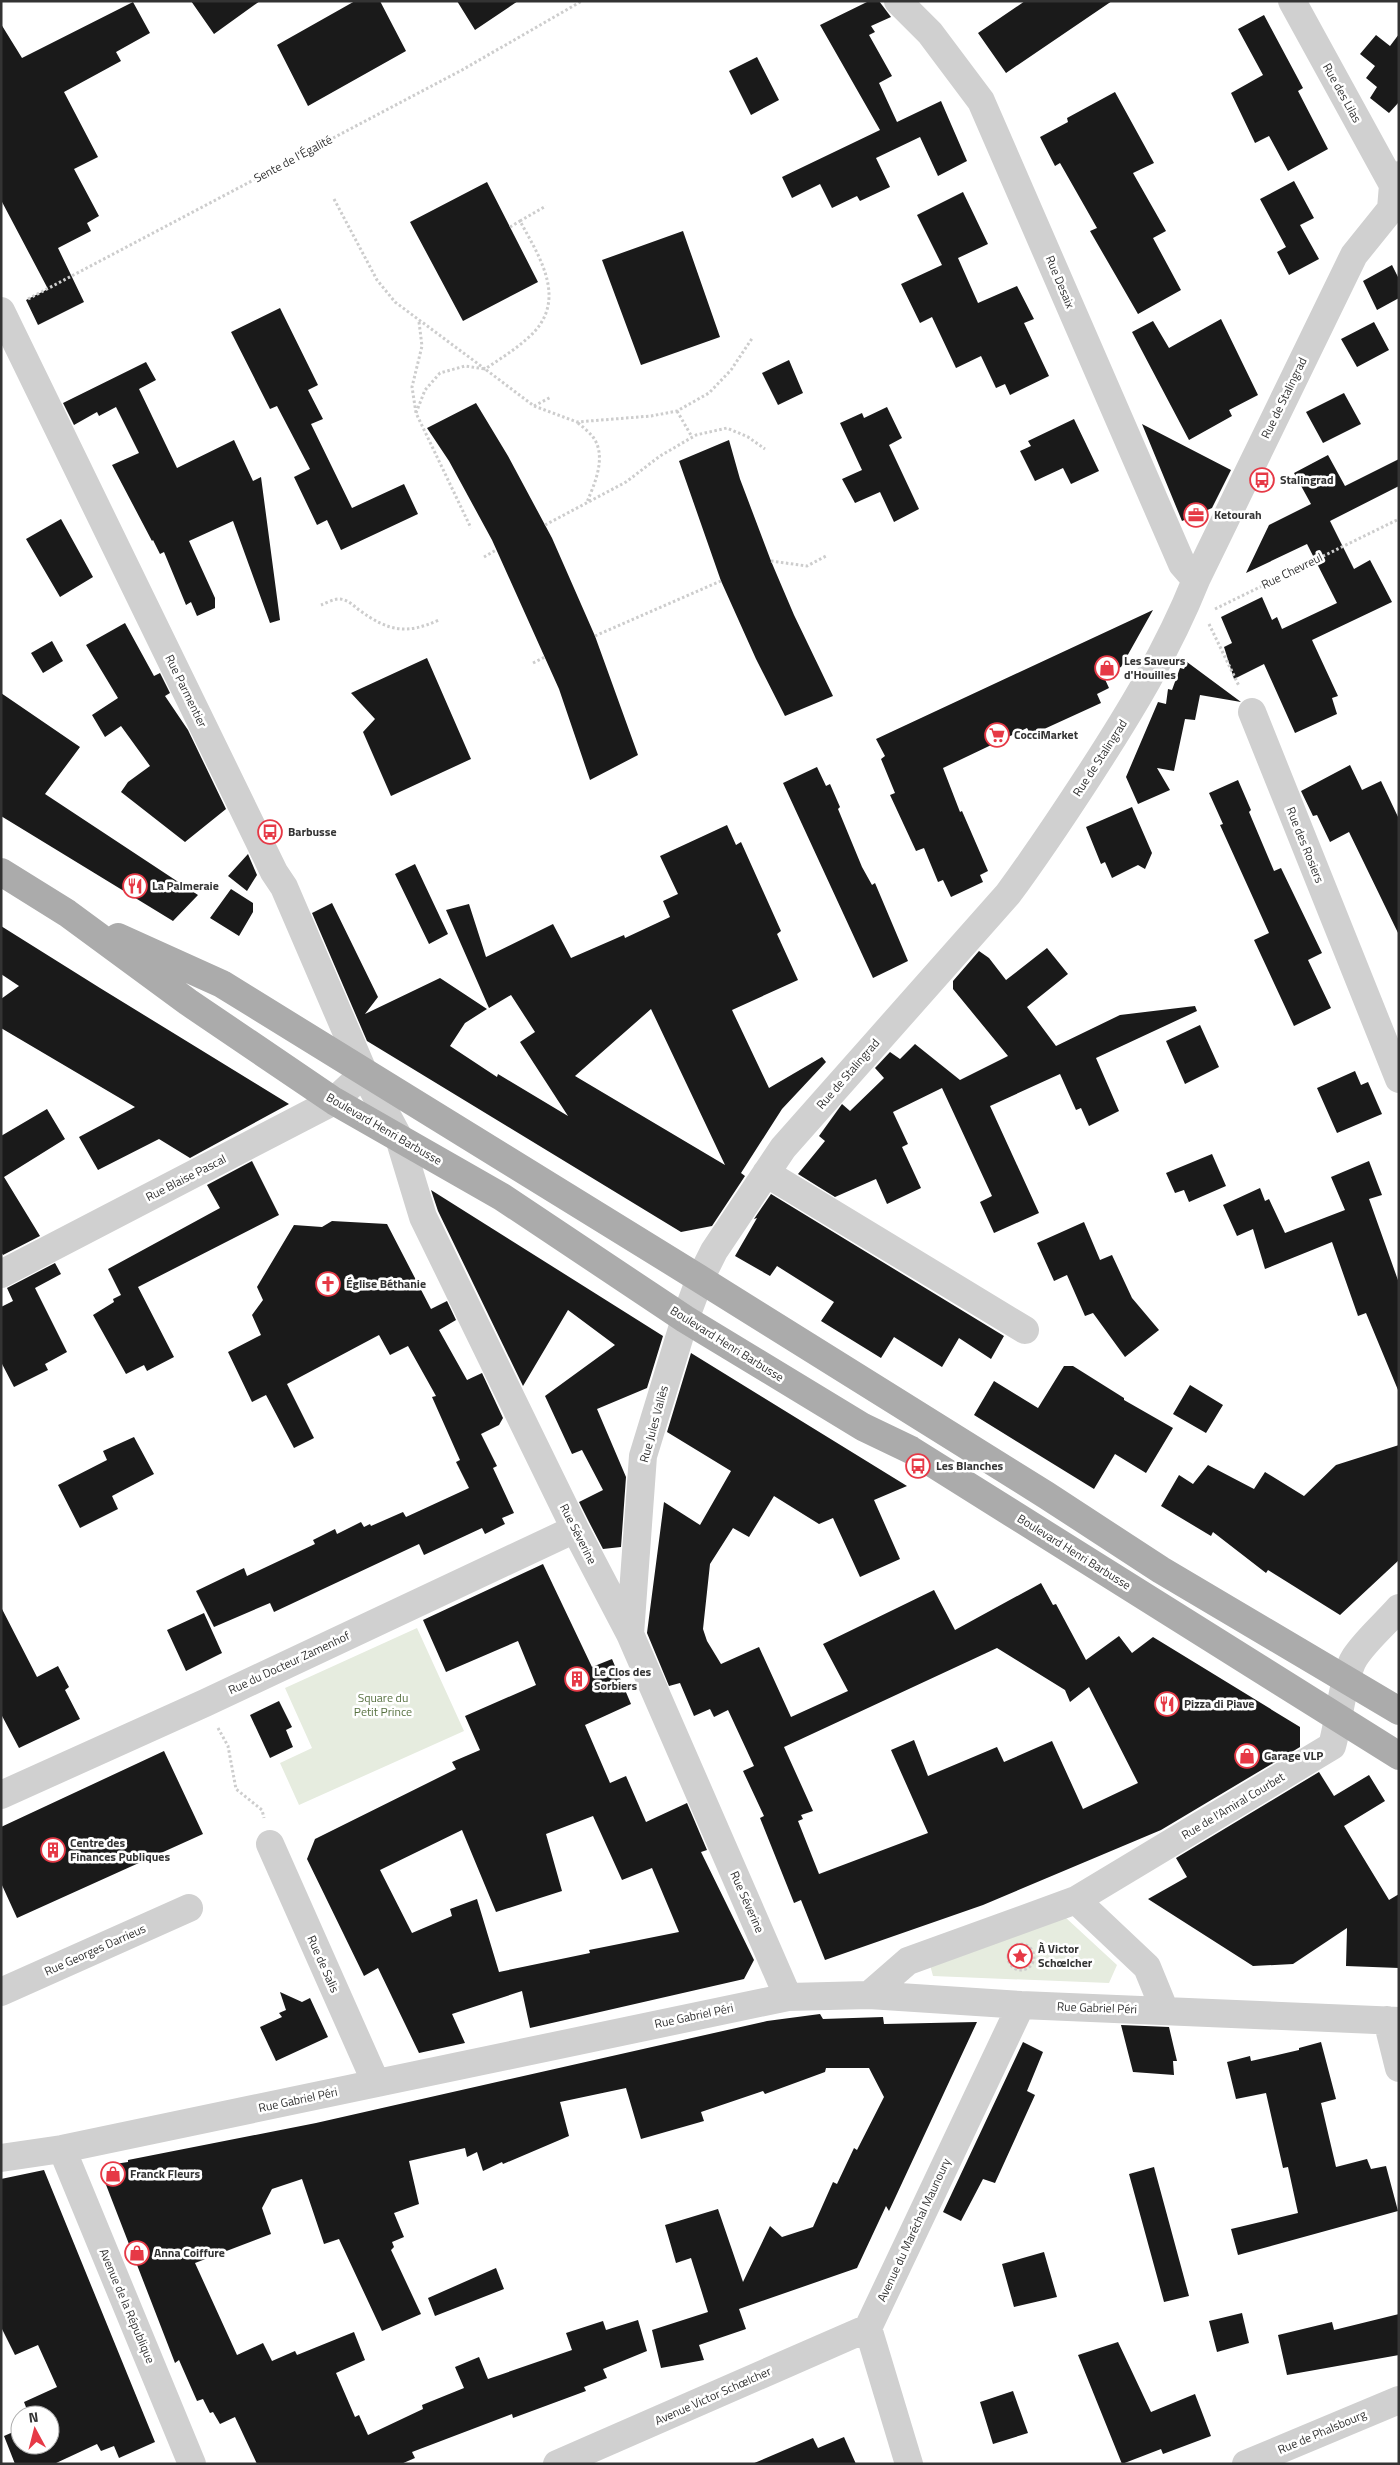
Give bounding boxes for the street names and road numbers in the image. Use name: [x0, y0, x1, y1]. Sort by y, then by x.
street label: Rue des Lilas: [1318, 59, 1367, 127]
street label: Sente de l'Égalité: [250, 130, 335, 187]
street label: Rue Desaix: [1041, 252, 1080, 312]
street label: Rue de Stalingrad: [1256, 354, 1312, 442]
street label: Rue Chevreul: [1258, 547, 1326, 594]
street label: Rue Parmentier: [161, 651, 212, 731]
street label: Rue de Stalingrad: [1067, 715, 1132, 800]
street label: Rue des Rosiers: [1282, 804, 1330, 886]
street label: Rue de Stalingrad: [811, 1034, 884, 1113]
street label: Boulevard Henri Barbusse: [323, 1088, 446, 1170]
street label: Rue Blaise Pascal: [142, 1149, 229, 1206]
street label: Boulevard Henri Barbusse: [667, 1301, 788, 1386]
street label: Rue Jules Vallès: [634, 1383, 673, 1465]
street label: Rue Séverine: [555, 1500, 602, 1567]
street label: Boulevard Henri Barbusse: [1014, 1509, 1135, 1594]
street label: Rue du Docteur Zamenhof: [225, 1626, 353, 1699]
street label: Rue de l'Amiral Courbet: [1178, 1767, 1289, 1844]
street label: Rue Séverine: [725, 1868, 770, 1936]
street label: Rue Georges Darrieus: [41, 1918, 149, 1980]
street label: Rue de Salis: [302, 1932, 345, 1996]
street label: Rue Gabriel Péri: [1057, 1997, 1137, 2018]
street label: Rue Gabriel Péri: [653, 1998, 735, 2033]
street label: Rue Gabriel Péri: [257, 2082, 339, 2117]
street label: Avenue du Maréchal Maunoury: [872, 2155, 955, 2305]
street label: Avenue de la République: [95, 2245, 160, 2366]
street label: Avenue Victor Schœlcher: [652, 2361, 774, 2430]
street label: Rue de Phalsbourg: [1275, 2404, 1369, 2459]

